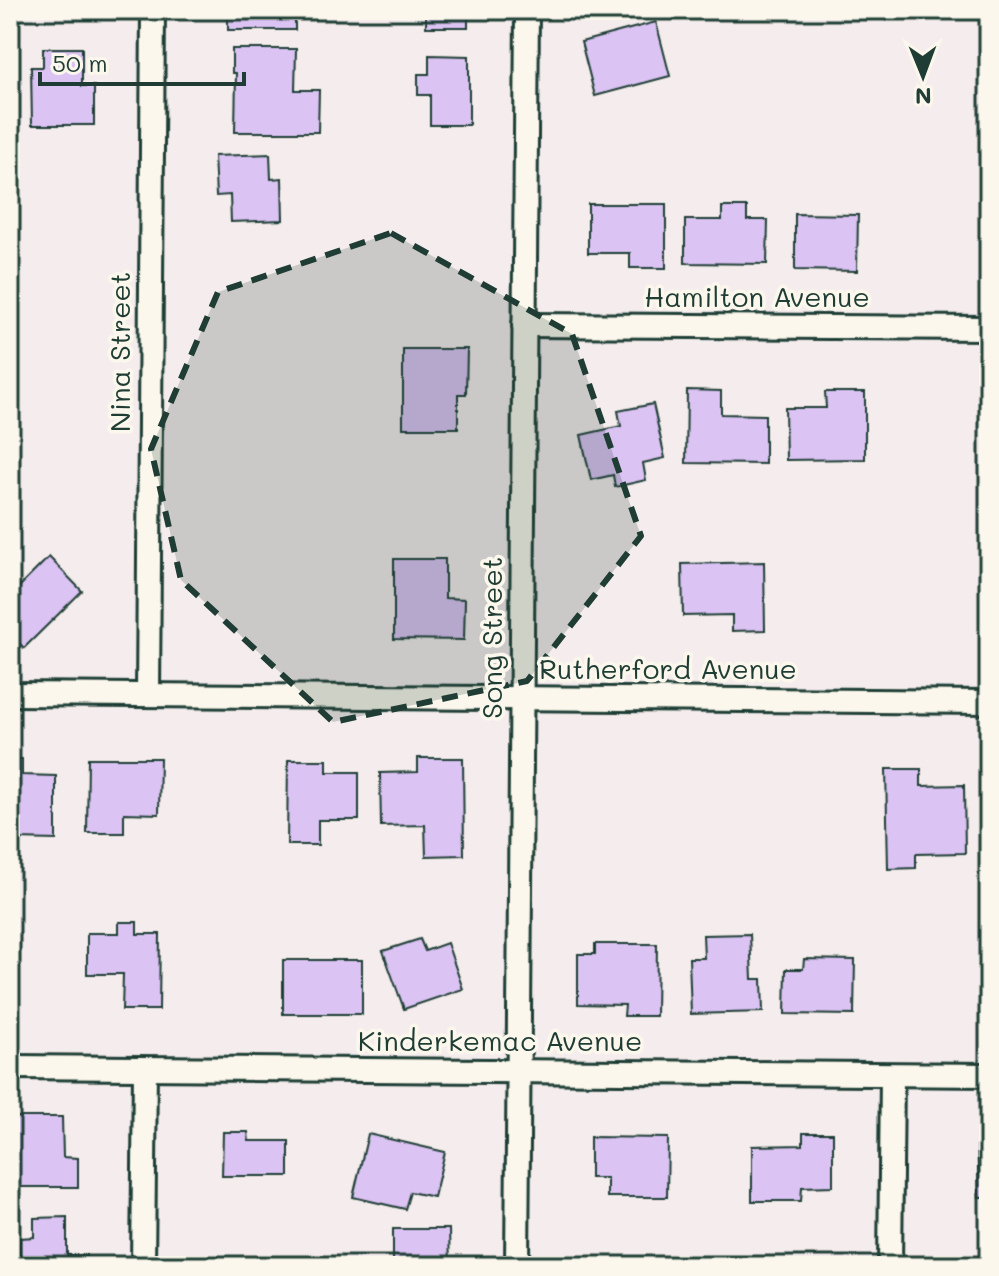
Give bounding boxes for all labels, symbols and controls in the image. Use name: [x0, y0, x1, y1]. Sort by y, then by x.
scale bar: [40, 36, 244, 86]
north arrow: [883, 36, 963, 116]
text: 50 m: [52, 47, 108, 78]
text: N: [915, 82, 932, 111]
street label: Nina Street: [101, 272, 137, 432]
street label: Hamilton Avenue: [644, 278, 870, 314]
street label: Song Street: [473, 557, 509, 719]
street label: Rutherford Avenue: [539, 650, 797, 686]
street label: Kinderkemac Avenue: [358, 1022, 642, 1058]

